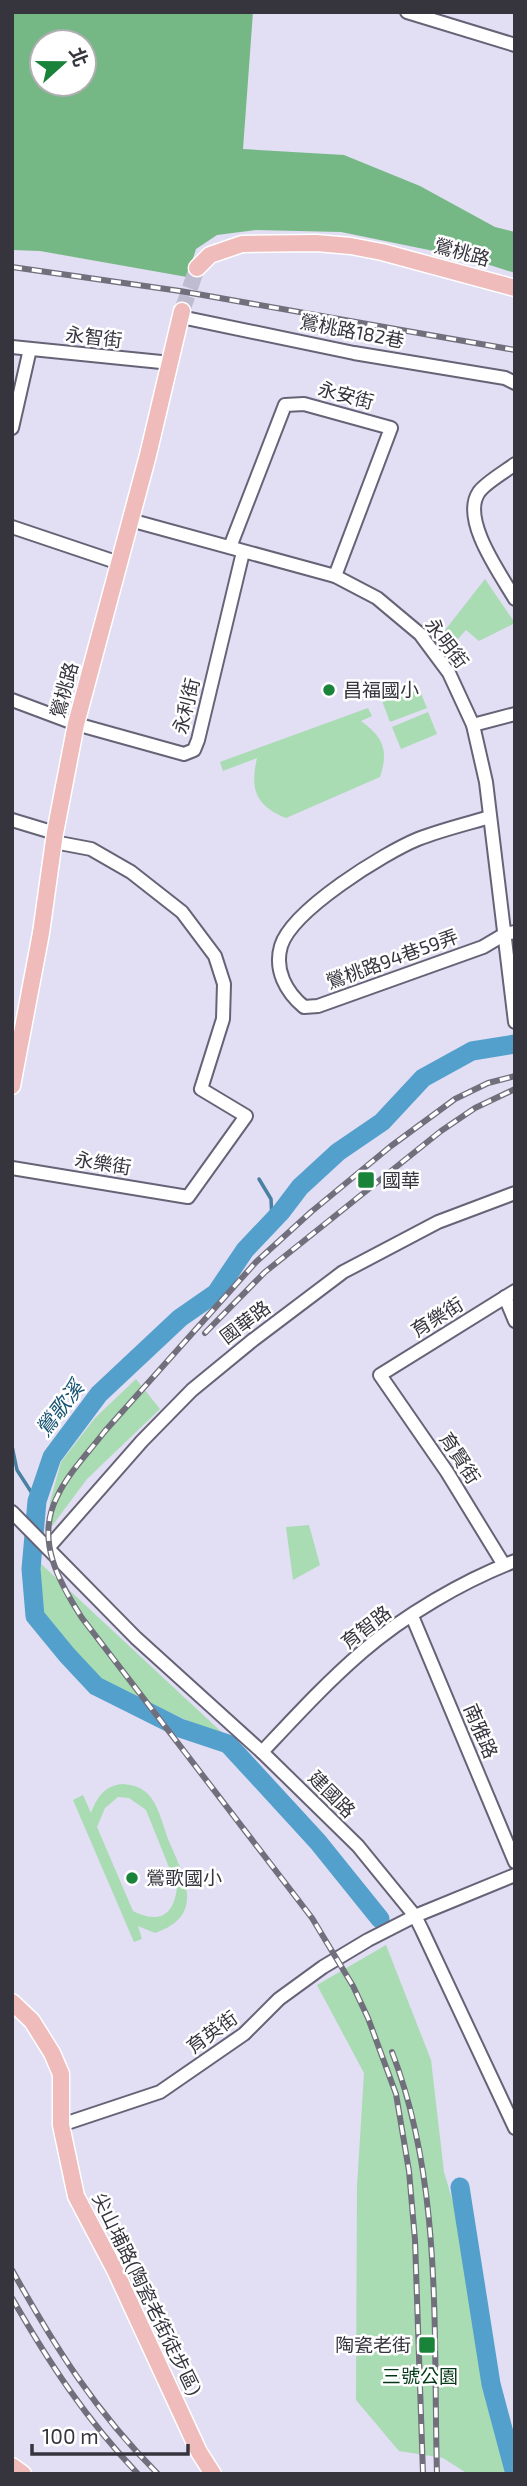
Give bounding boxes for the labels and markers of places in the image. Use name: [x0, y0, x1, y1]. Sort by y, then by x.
place label: 昌福國小: [343, 678, 419, 701]
marker: 昌福國小: [321, 682, 337, 698]
place label: 國華: [382, 1168, 420, 1191]
marker: 國華: [356, 1170, 376, 1190]
place label: 鶯歌國小: [146, 1866, 222, 1889]
marker: 鶯歌國小: [124, 1870, 140, 1886]
place label: 陶瓷老街: [335, 2333, 411, 2356]
marker: 陶瓷老街: [417, 2335, 437, 2355]

